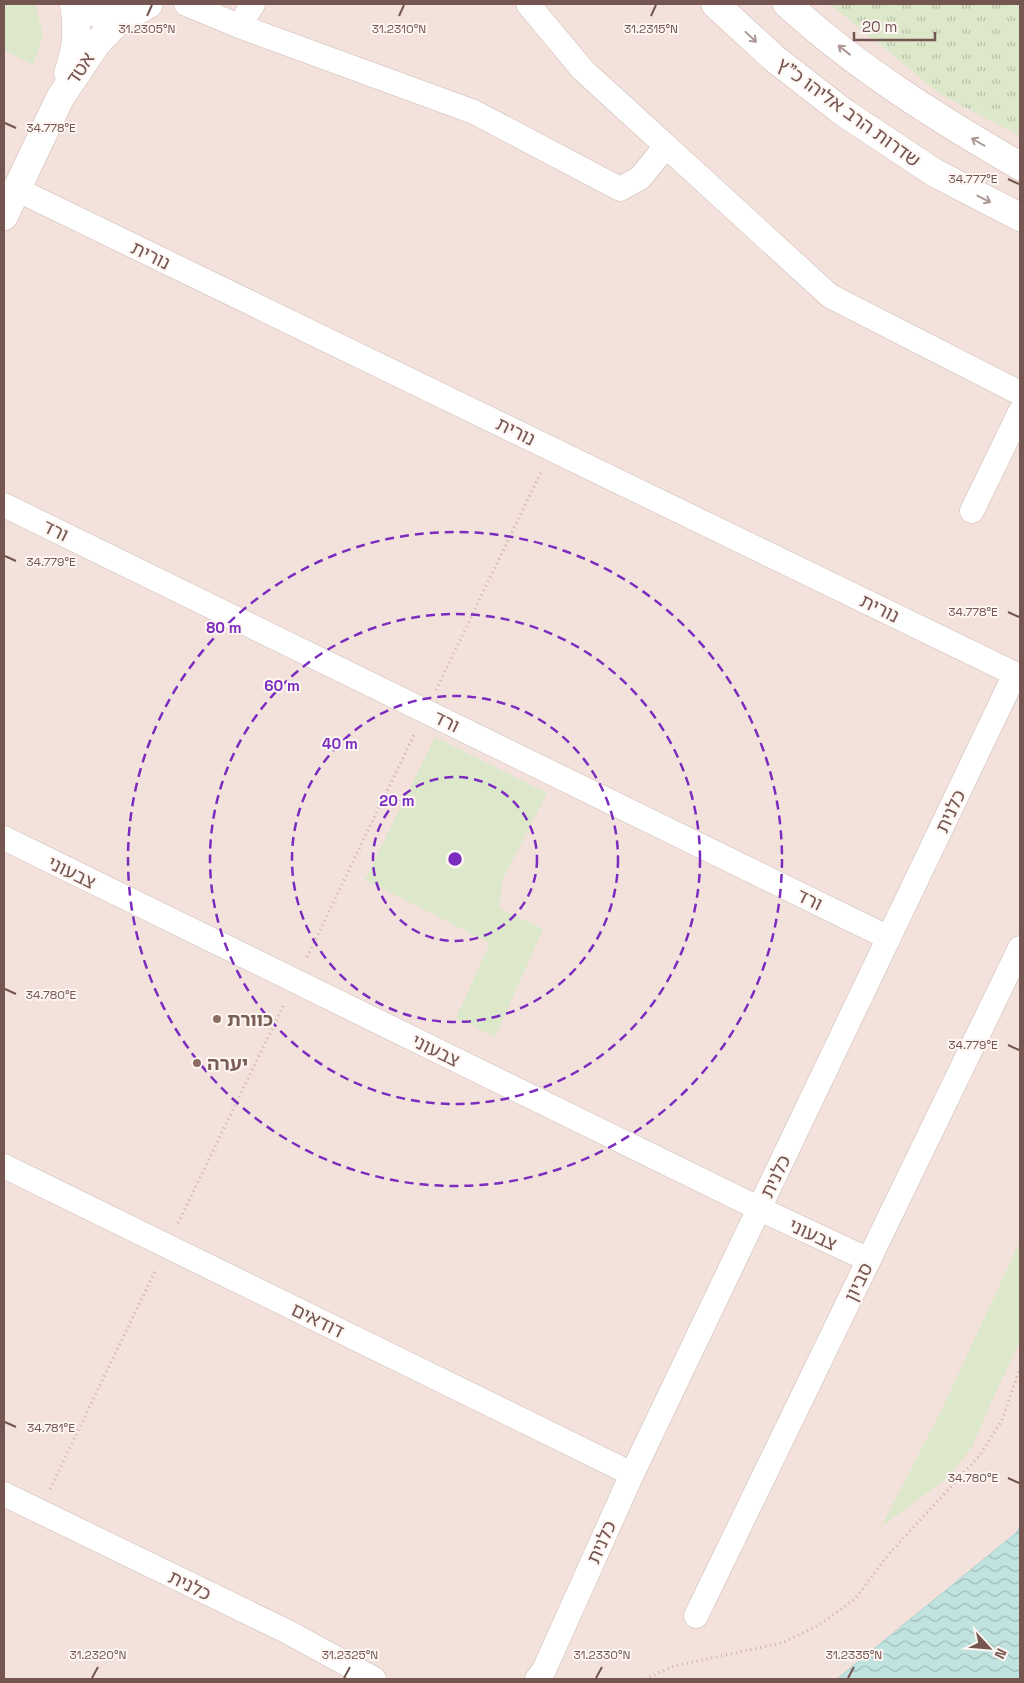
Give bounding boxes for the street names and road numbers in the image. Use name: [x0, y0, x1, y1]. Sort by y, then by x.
street label: אטד: [61, 47, 100, 89]
street label: שדרות הרב אליהו כ"ץ: [772, 52, 925, 173]
street label: נורית: [127, 235, 175, 276]
street label: נורית: [492, 411, 540, 452]
street label: ורד: [39, 514, 73, 547]
street label: נורית: [856, 588, 904, 629]
street label: ורד: [430, 705, 464, 738]
street label: כלנית: [930, 786, 971, 837]
street label: צבעוני: [44, 850, 100, 895]
street label: ורד: [793, 883, 827, 916]
street label: צבעוני: [408, 1028, 464, 1073]
street label: כלנית: [754, 1151, 797, 1202]
street label: צבעוני: [785, 1212, 841, 1256]
street label: סביון: [838, 1258, 879, 1306]
street label: דודאים: [287, 1297, 348, 1344]
street label: כלנית: [581, 1517, 622, 1568]
street label: כלנית: [164, 1564, 215, 1607]

